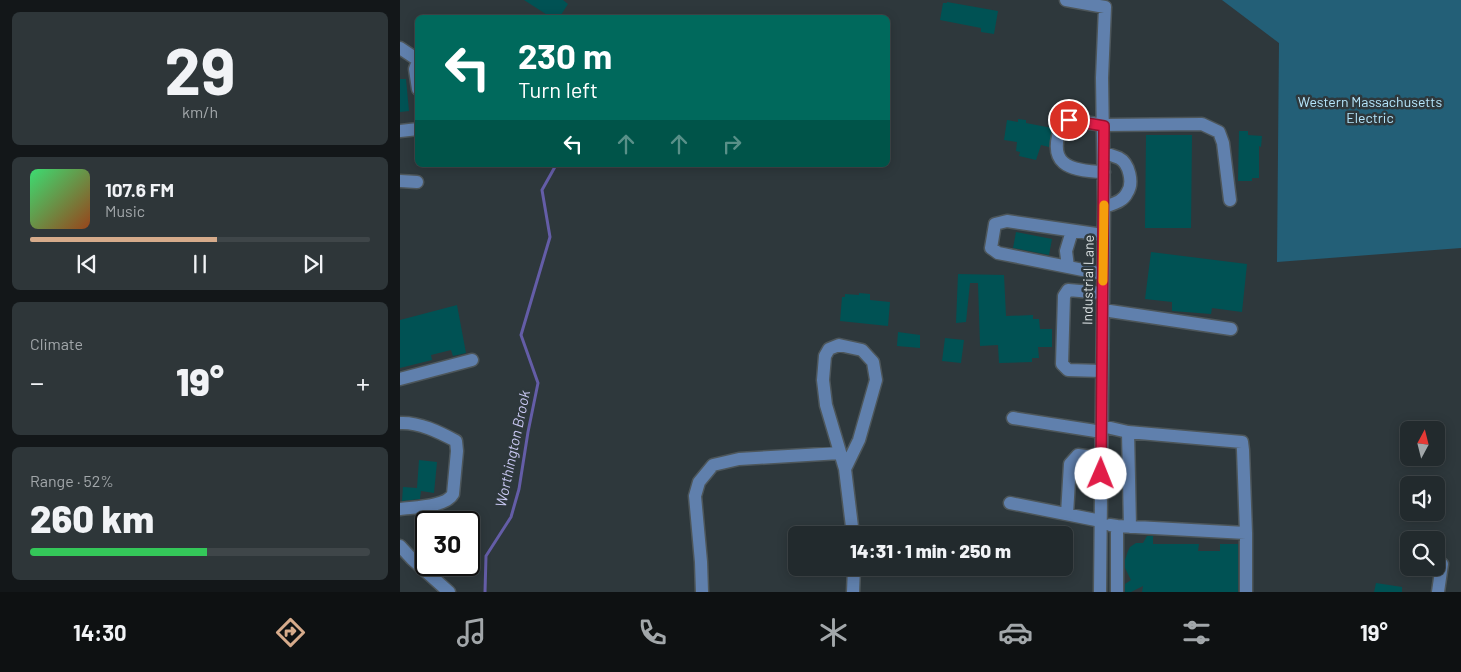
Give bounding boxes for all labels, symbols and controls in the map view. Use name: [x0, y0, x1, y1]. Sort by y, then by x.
text: 29: [165, 30, 235, 108]
text: 230 m: [518, 34, 612, 76]
icon: left: [435, 35, 500, 100]
text: Turn left: [518, 76, 598, 102]
park label: Western Massachusetts Electric: [1298, 93, 1442, 126]
pin: [1048, 99, 1090, 141]
text: km/h: [182, 102, 218, 121]
icon: arrive: [1055, 106, 1083, 134]
icon: left: [559, 130, 587, 158]
icon: ahead: [612, 130, 640, 158]
icon: ahead: [665, 130, 693, 158]
icon: right: [718, 130, 746, 158]
text: 107.6 FM: [105, 178, 174, 201]
text: Music: [105, 201, 145, 220]
street label: Industrial Lane: [1078, 235, 1097, 325]
icon: previous: [73, 250, 101, 278]
icon: pause: [186, 250, 214, 278]
icon: next: [299, 250, 327, 278]
text: Climate: [30, 334, 83, 353]
text: 19°: [176, 358, 224, 404]
text: −: [30, 365, 44, 399]
text: +: [356, 365, 370, 399]
water label: Worthington Brook: [491, 388, 533, 509]
north arrow: [1400, 421, 1445, 466]
map controls: [1400, 421, 1445, 576]
position arrow: [1074, 447, 1126, 499]
text: Range · 52%: [30, 471, 114, 490]
button: sound: [1400, 476, 1445, 521]
text: 260 km: [30, 495, 154, 541]
speed limit sign: 30: [415, 511, 480, 576]
button: search: [1400, 531, 1445, 576]
text: 14:31 · 1 min · 250 m: [850, 539, 1011, 562]
icon: directions: [273, 615, 308, 650]
icon: music: [454, 615, 489, 650]
icon: phone: [635, 615, 670, 650]
icon: climate: [816, 615, 851, 650]
icon: car: [998, 615, 1033, 650]
icon: filters: [1179, 615, 1214, 650]
text: 14:30: [73, 619, 127, 645]
text: 19°: [1360, 619, 1388, 645]

